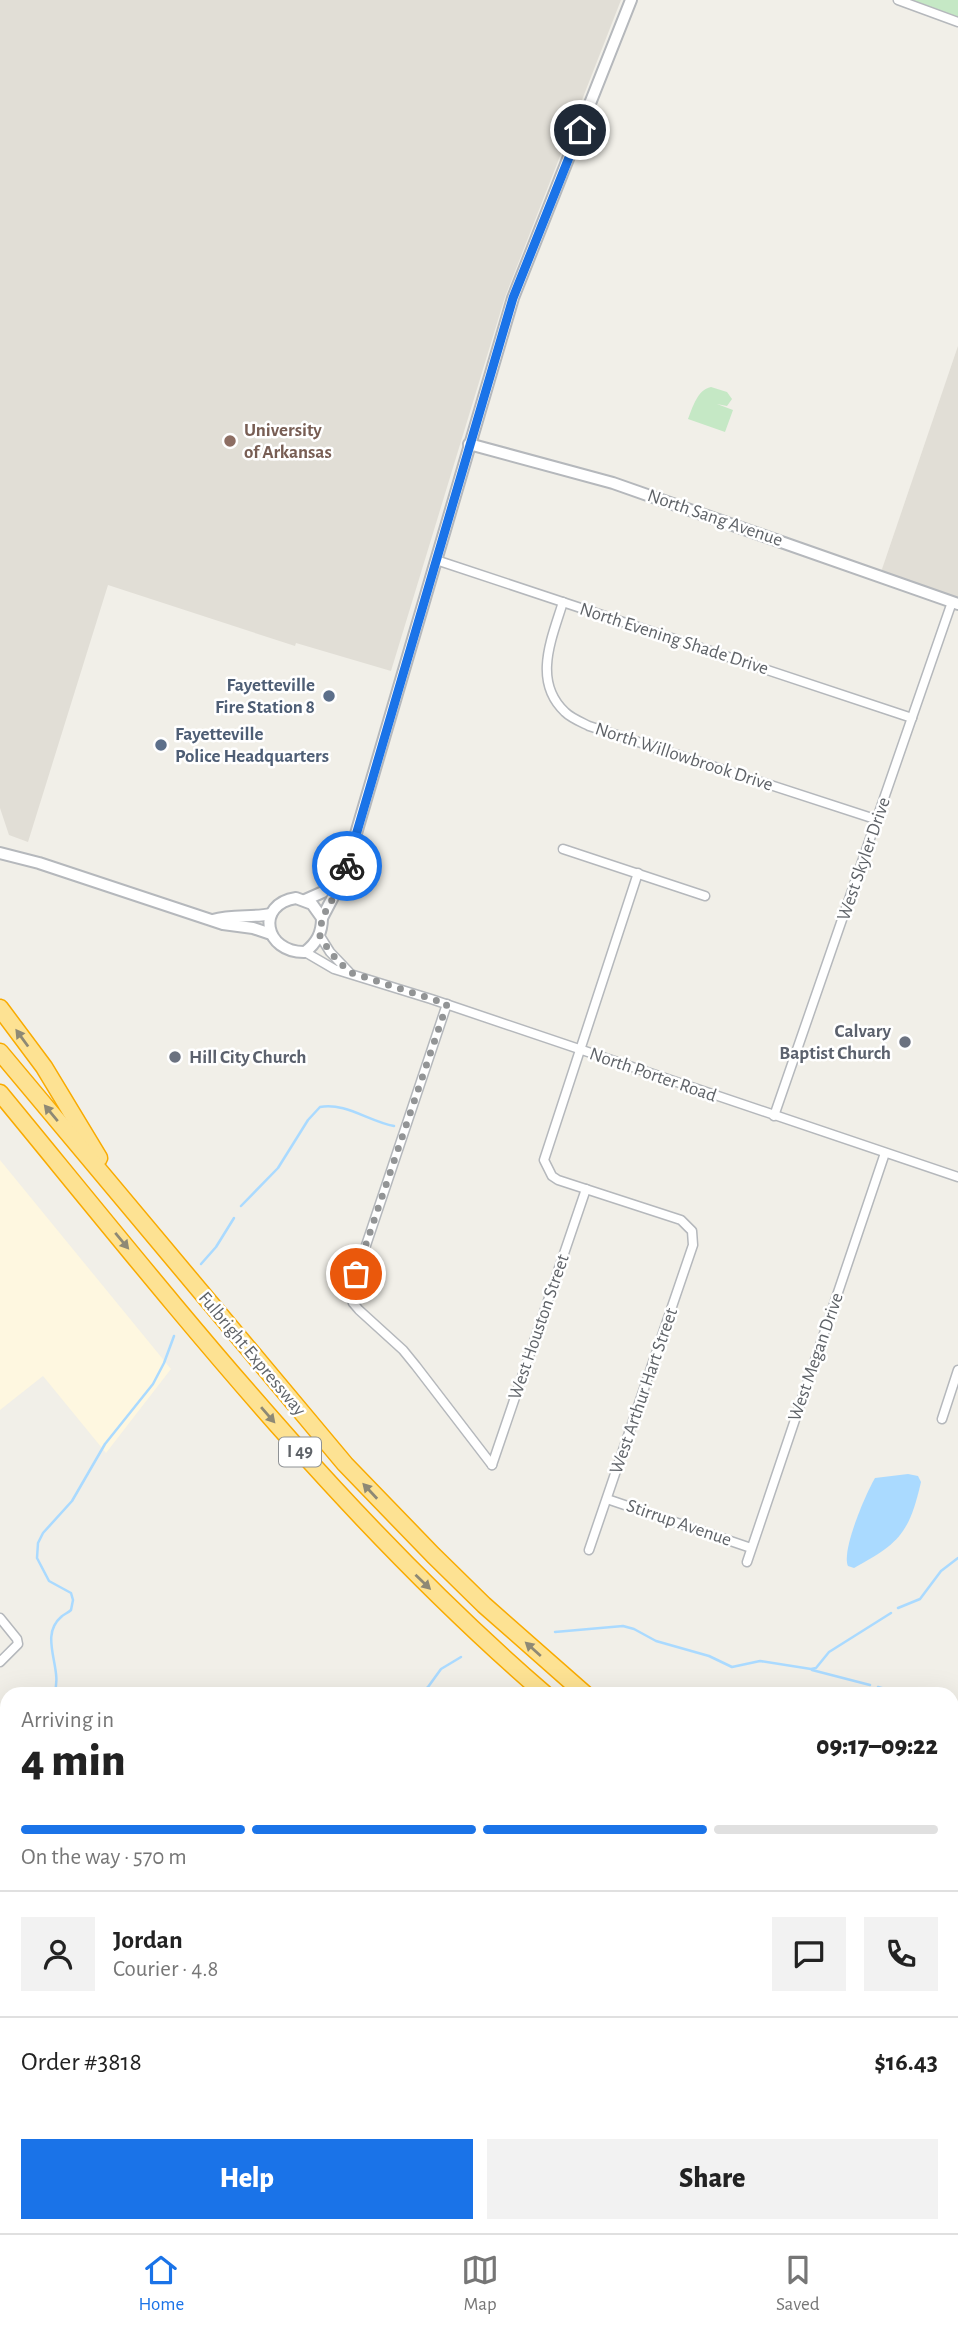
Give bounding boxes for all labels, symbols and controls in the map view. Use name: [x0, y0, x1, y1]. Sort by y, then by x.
pin: [550, 100, 610, 160]
icon: home: [561, 111, 599, 149]
place label: University of Arkansas: [244, 421, 332, 462]
marker: University of Arkansas: [222, 433, 238, 449]
street label: North Sang Avenue: [645, 486, 785, 550]
street label: North Evening Shade Drive: [577, 599, 771, 679]
place label: Fayetteville Fire Station 8: [215, 676, 315, 717]
marker: Fayetteville Fire Station 8: [321, 688, 337, 704]
street label: North Willowbrook Drive: [593, 719, 775, 795]
place label: Fayetteville Police Headquarters: [175, 725, 329, 766]
marker: Fayetteville Police Headquarters: [153, 737, 169, 753]
street label: West Skyler Drive: [834, 795, 894, 923]
courier: [312, 831, 382, 901]
icon: bike: [328, 847, 366, 885]
place label: Calvary Baptist Church: [779, 1022, 891, 1063]
one-way arrow: [15, 1029, 30, 1047]
marker: Calvary Baptist Church: [897, 1034, 913, 1050]
street label: North Porter Road: [587, 1044, 719, 1106]
place label: Hill City Church: [189, 1048, 306, 1067]
marker: Hill City Church: [167, 1049, 183, 1065]
one-way arrow: [44, 1105, 59, 1122]
one-way arrow: [114, 1232, 129, 1249]
pin: [326, 1244, 386, 1304]
street label: West Houston Street: [505, 1252, 573, 1402]
icon: bag: [337, 1255, 375, 1293]
street label: Fulbright Expressway: [195, 1288, 309, 1420]
street label: West Megan Drive: [785, 1290, 847, 1424]
street label: West Arthur Hart Street: [607, 1306, 681, 1476]
one-way arrow: [260, 1406, 276, 1424]
road number: I 49: [279, 1437, 321, 1466]
one-way arrow: [362, 1482, 378, 1500]
street label: Stirrup Avenue: [624, 1496, 734, 1550]
one-way arrow: [414, 1573, 431, 1590]
one-way arrow: [525, 1642, 542, 1658]
text: Arriving in: [21, 1709, 114, 1732]
text: 09:17–09:22: [816, 1733, 938, 1759]
text: 4 min: [21, 1738, 126, 1784]
text: On the way · 570 m: [21, 1846, 187, 1869]
button: person: [21, 1917, 95, 1991]
button: chat: [772, 1917, 846, 1991]
button: phone: [864, 1917, 938, 1991]
text: Jordan: [113, 1927, 183, 1953]
text: Courier · 4.8: [113, 1958, 218, 1981]
text: Order #3818: [21, 2049, 142, 2075]
text: $16.43: [874, 2049, 938, 2075]
button: Help: [21, 2139, 473, 2219]
button: Share: [487, 2139, 938, 2219]
tab: Home: [138, 2251, 184, 2316]
tab: Map: [461, 2251, 499, 2316]
tab: Saved: [776, 2251, 820, 2316]

